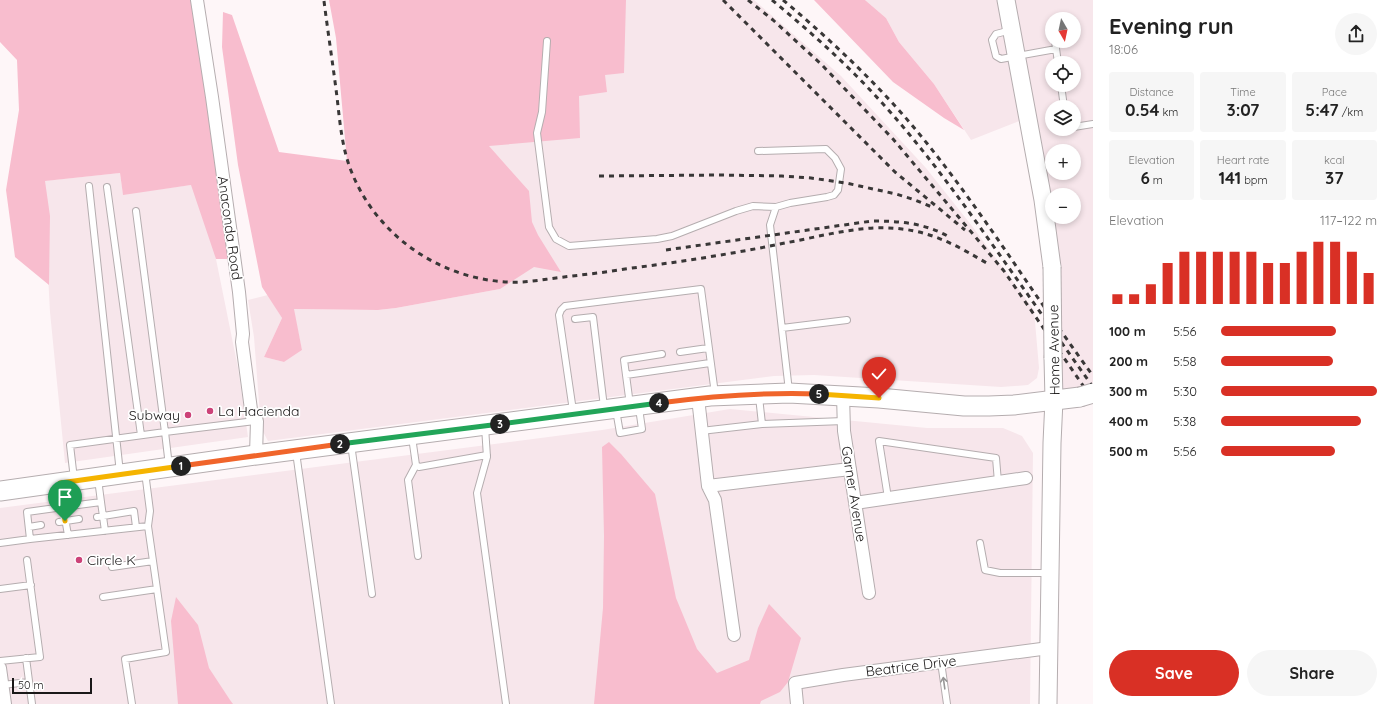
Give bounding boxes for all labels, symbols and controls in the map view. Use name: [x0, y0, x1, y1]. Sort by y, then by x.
north arrow: [1045, 12, 1081, 48]
map controls: [1045, 12, 1081, 224]
text: Evening run: [1109, 12, 1234, 40]
button: share: [1335, 13, 1377, 55]
text: 18:06: [1109, 41, 1138, 57]
button: locate: [1045, 56, 1081, 92]
text: Distance: [1130, 85, 1174, 99]
text: Time: [1230, 85, 1256, 99]
text: Pace: [1322, 85, 1347, 99]
text: 0.54: [1125, 99, 1159, 120]
text: 3:07: [1227, 99, 1259, 120]
text: 5:47: [1305, 99, 1339, 120]
button: layers: [1045, 100, 1081, 136]
text: km: [1159, 105, 1178, 119]
text: /km: [1339, 105, 1363, 119]
button: +: [1045, 144, 1081, 180]
text: Elevation: [1128, 153, 1175, 167]
text: Heart rate: [1217, 153, 1269, 167]
text: kcal: [1324, 153, 1345, 167]
text: 6: [1140, 167, 1150, 188]
text: 141: [1218, 167, 1241, 188]
text: 37: [1325, 167, 1344, 188]
text: m: [1150, 173, 1163, 187]
text: bpm: [1241, 173, 1268, 187]
street label: Anaconda Road: [214, 175, 246, 281]
button: −: [1045, 188, 1081, 224]
text: Elevation: [1109, 212, 1164, 228]
text: 117–122 m: [1320, 212, 1377, 228]
street label: Home Avenue: [1044, 304, 1064, 396]
text: 100 m: [1109, 323, 1146, 339]
text: 5:56: [1173, 323, 1197, 339]
text: 200 m: [1109, 353, 1148, 369]
text: 5:58: [1173, 353, 1197, 369]
pin: [862, 357, 896, 398]
icon: check: [868, 363, 890, 385]
text: 300 m: [1109, 383, 1148, 399]
text: 5:30: [1173, 383, 1197, 399]
pin: 5: [809, 384, 829, 404]
text: 5: [816, 387, 822, 401]
pin: 4: [649, 393, 669, 413]
text: 4: [656, 396, 662, 410]
place label: La Hacienda: [218, 402, 300, 420]
place label: Subway: [129, 406, 180, 424]
marker: La Hacienda: [205, 406, 215, 416]
marker: Subway: [183, 410, 193, 420]
text: 400 m: [1109, 413, 1148, 429]
text: 5:38: [1173, 413, 1196, 429]
pin: 3: [490, 414, 510, 434]
text: 3: [497, 417, 503, 431]
pin: 2: [330, 434, 350, 454]
text: 2: [337, 437, 343, 451]
text: 500 m: [1109, 443, 1148, 459]
text: 5:56: [1173, 443, 1197, 459]
street label: Garner Avenue: [838, 445, 870, 543]
pin: 1: [171, 456, 191, 476]
text: 1: [179, 459, 183, 473]
pin: [48, 480, 82, 521]
icon: arrive: [54, 486, 76, 508]
place label: Circle K: [87, 551, 136, 569]
marker: Circle K: [74, 555, 84, 565]
button: Save: [1109, 650, 1239, 696]
button: Share: [1247, 650, 1377, 696]
street label: Beatrice Drive: [865, 651, 958, 681]
scale bar: [12, 676, 92, 695]
one-way arrow: [940, 677, 948, 690]
text: 50 m: [18, 678, 44, 692]

